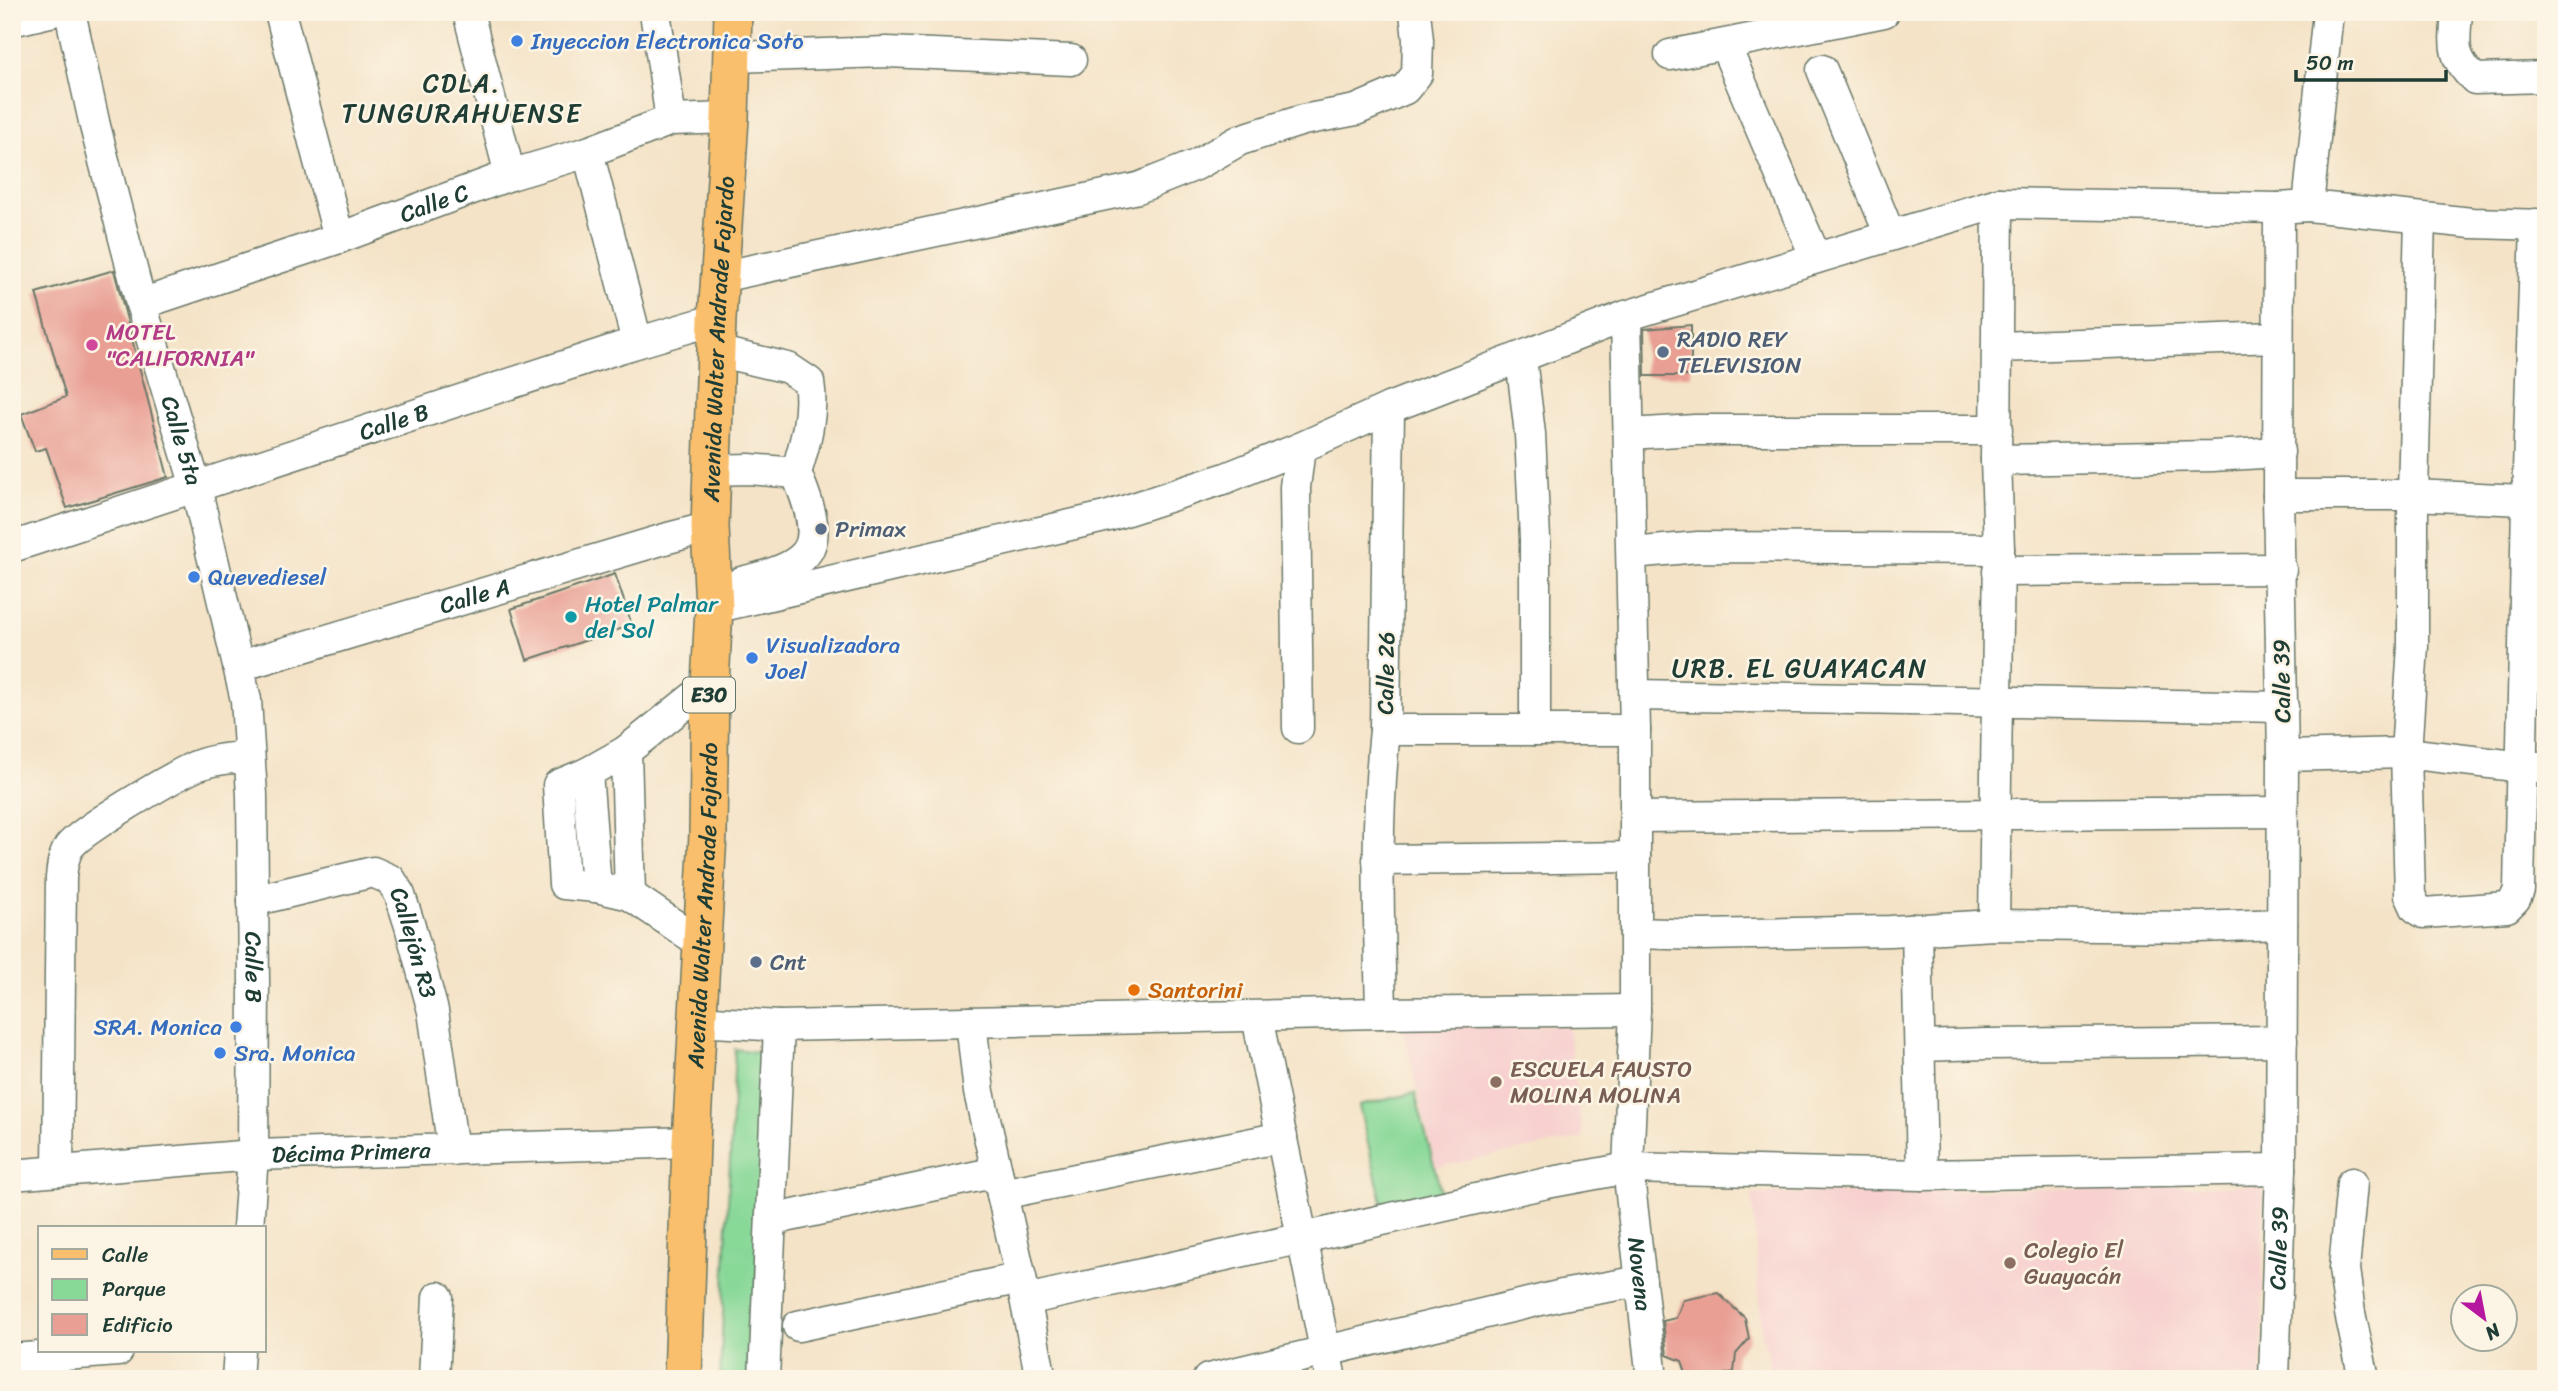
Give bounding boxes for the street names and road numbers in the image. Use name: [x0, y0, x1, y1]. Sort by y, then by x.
street label: Calle C: [394, 171, 475, 235]
street label: Avenida Walter Andrade Fajardo: [690, 175, 747, 504]
street label: Calle 5ta: [149, 391, 215, 491]
street label: Calle B: [354, 391, 434, 452]
street label: Calle A: [434, 566, 515, 626]
street label: Calle 26: [1365, 631, 1407, 715]
street label: Calle 39: [2261, 639, 2303, 723]
road number: E30: [683, 678, 735, 712]
street label: Avenida Walter Andrade Fajardo: [675, 742, 730, 1070]
street label: Callejón R3: [378, 878, 449, 1003]
street label: Calle B: [233, 931, 275, 1003]
street label: Décima Primera: [271, 1129, 432, 1175]
street label: Calle 39: [2256, 1206, 2300, 1291]
street label: Novena: [1616, 1235, 1665, 1314]

